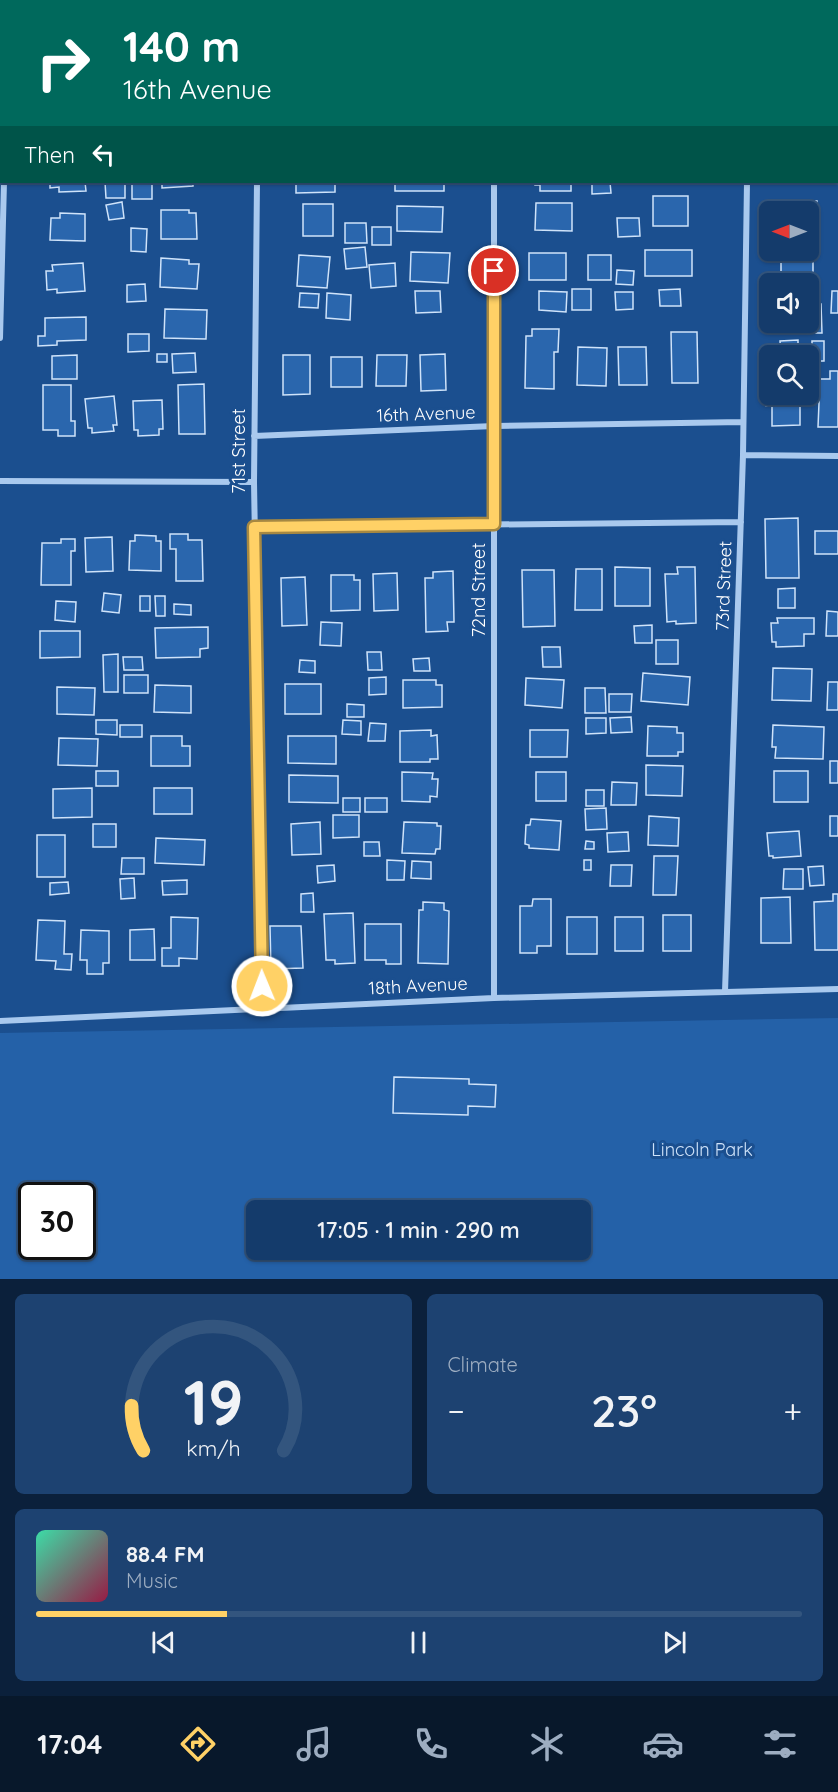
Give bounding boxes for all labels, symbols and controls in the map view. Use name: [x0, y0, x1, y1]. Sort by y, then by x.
text: 140 m: [123, 20, 240, 73]
icon: right: [24, 24, 102, 102]
text: 16th Avenue: [123, 72, 272, 106]
icon: left: [87, 138, 120, 171]
text: Then: [24, 141, 75, 169]
north arrow: [759, 201, 819, 261]
map controls: [759, 201, 819, 405]
pin: [468, 245, 519, 296]
icon: arrive: [477, 254, 510, 287]
button: sound: [759, 273, 819, 333]
button: search: [759, 345, 819, 405]
street label: 16th Avenue: [376, 400, 476, 427]
street label: 71st Street: [227, 408, 250, 494]
street label: 73rd Street: [710, 540, 737, 631]
street label: 72nd Street: [467, 543, 490, 637]
position arrow: [230, 954, 294, 1018]
street label: 18th Avenue: [368, 971, 468, 1000]
park label: Lincoln Park: [651, 1138, 753, 1161]
speed limit sign: 30: [18, 1182, 96, 1260]
text: 17:05 · 1 min · 290 m: [317, 1216, 520, 1244]
text: Climate: [448, 1352, 518, 1377]
text: 19: [183, 1363, 243, 1441]
text: 23°: [591, 1382, 657, 1438]
text: −: [448, 1390, 465, 1431]
text: +: [783, 1390, 802, 1431]
text: km/h: [186, 1435, 240, 1461]
text: 88.4 FM: [126, 1540, 204, 1568]
text: Music: [126, 1568, 178, 1593]
icon: previous: [147, 1626, 180, 1659]
icon: pause: [402, 1626, 435, 1659]
icon: next: [658, 1626, 691, 1659]
icon: directions: [177, 1723, 219, 1765]
icon: music: [293, 1723, 335, 1765]
icon: phone: [410, 1723, 452, 1765]
icon: climate: [526, 1723, 568, 1765]
icon: car: [642, 1723, 684, 1765]
icon: filters: [759, 1723, 801, 1765]
text: 17:04: [37, 1727, 102, 1761]

